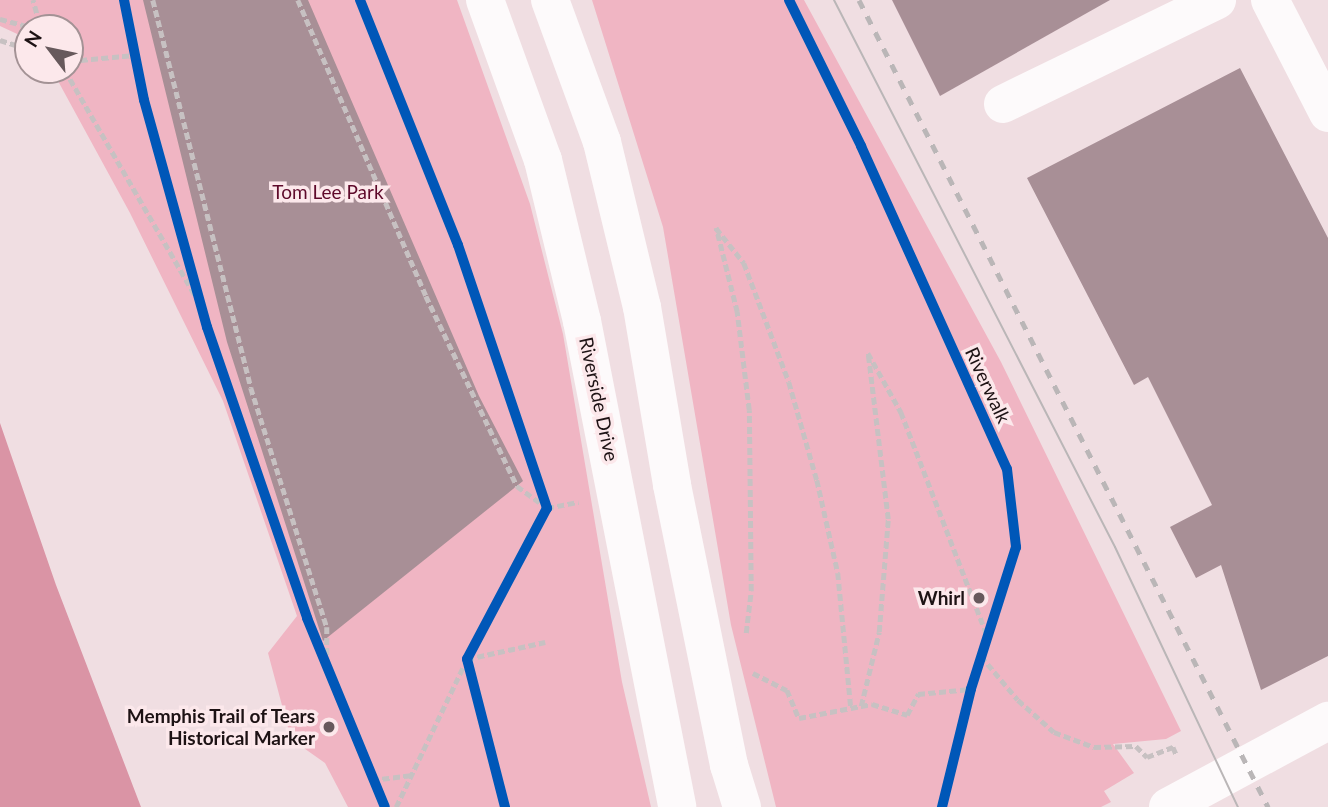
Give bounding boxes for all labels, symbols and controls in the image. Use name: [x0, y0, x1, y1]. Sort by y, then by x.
north arrow: [14, 14, 84, 84]
text: N: [19, 26, 46, 51]
park label: Tom Lee Park: [272, 181, 384, 203]
street label: Riverside Drive: [575, 335, 623, 463]
street label: Riverwalk: [961, 343, 1015, 427]
place label: Whirl: [918, 587, 965, 609]
marker: Whirl: [971, 590, 987, 606]
place label: Memphis Trail of Tears Historical Marker: [125, 705, 315, 749]
marker: Memphis Trail of Tears Historical Marker: [321, 719, 337, 735]

